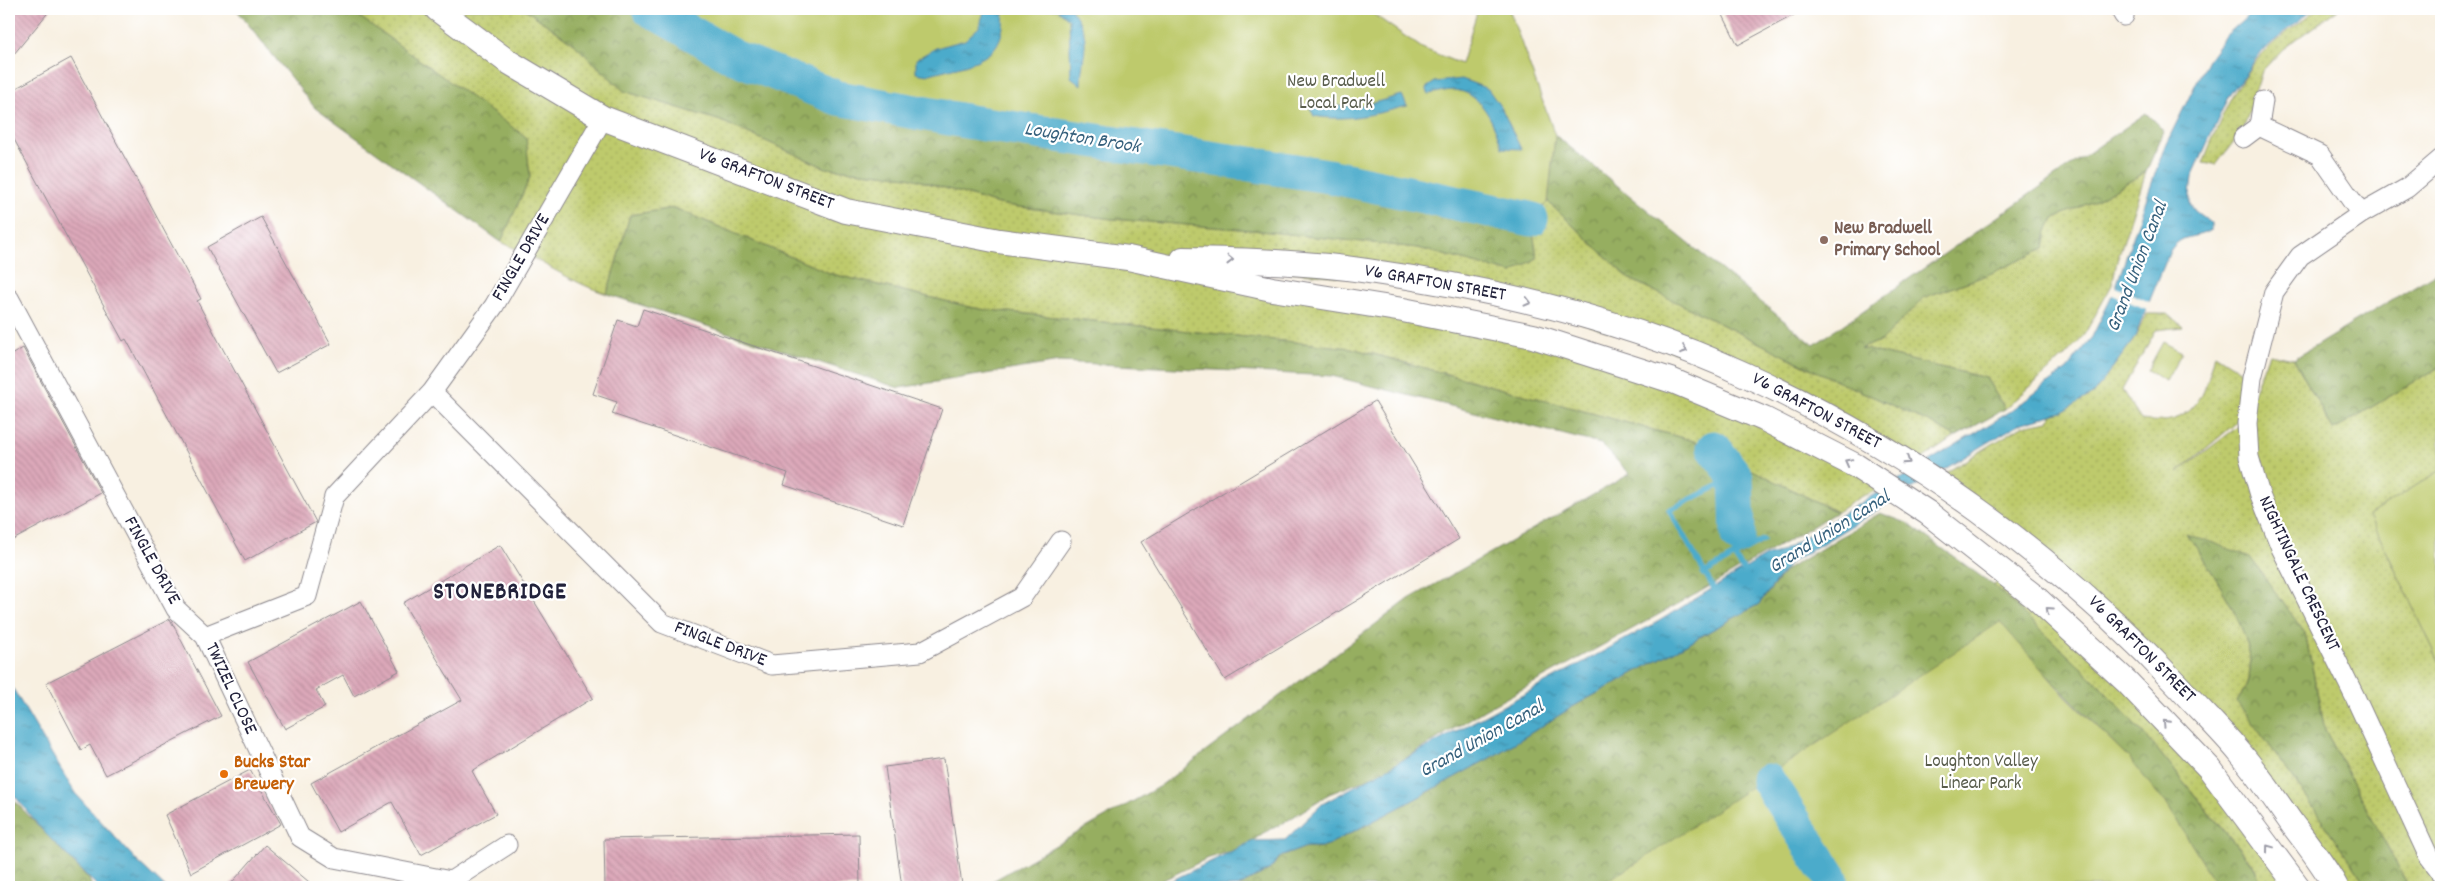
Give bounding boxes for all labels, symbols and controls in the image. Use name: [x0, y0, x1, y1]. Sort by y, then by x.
park label: New Bradwell Local Park: [1287, 69, 1385, 118]
water label: Loughton Brook: [1022, 116, 1144, 162]
street label: V6 GRAFTON STREET: [694, 142, 838, 218]
water label: Grand Union Canal: [2100, 195, 2177, 336]
street label: FINGLE DRIVE: [486, 209, 558, 307]
place label: New Bradwell Primary School: [1834, 216, 1941, 265]
marker: New Bradwell Primary School: [1818, 234, 1830, 246]
one-way arrow: [1226, 255, 1234, 265]
street label: V6 GRAFTON STREET: [1362, 258, 1508, 310]
one-way arrow: [1524, 296, 1533, 307]
one-way arrow: [1679, 344, 1688, 354]
street label: V6 GRAFTON STREET: [1747, 367, 1886, 458]
one-way arrow: [1902, 455, 1911, 465]
one-way arrow: [1844, 458, 1853, 468]
water label: Grand Union Canal: [1764, 483, 1898, 581]
street label: NIGHTINGALE CRESCENT: [2250, 492, 2346, 657]
street label: FINGLE DRIVE: [116, 512, 186, 610]
district label: STONEBRIDGE: [433, 576, 567, 610]
street label: V6 GRAFTON STREET: [2081, 590, 2201, 710]
one-way arrow: [2046, 607, 2055, 616]
street label: FINGLE DRIVE: [670, 615, 770, 675]
street label: TWIZEL CLOSE: [197, 639, 263, 740]
water label: Grand Union Canal: [1415, 693, 1551, 786]
one-way arrow: [2163, 720, 2172, 729]
park label: Loughton Valley Linear Park: [1924, 749, 2038, 798]
place label: Bucks Star Brewery: [234, 750, 311, 799]
marker: Bucks Star Brewery: [218, 768, 230, 780]
one-way arrow: [2266, 844, 2275, 854]

